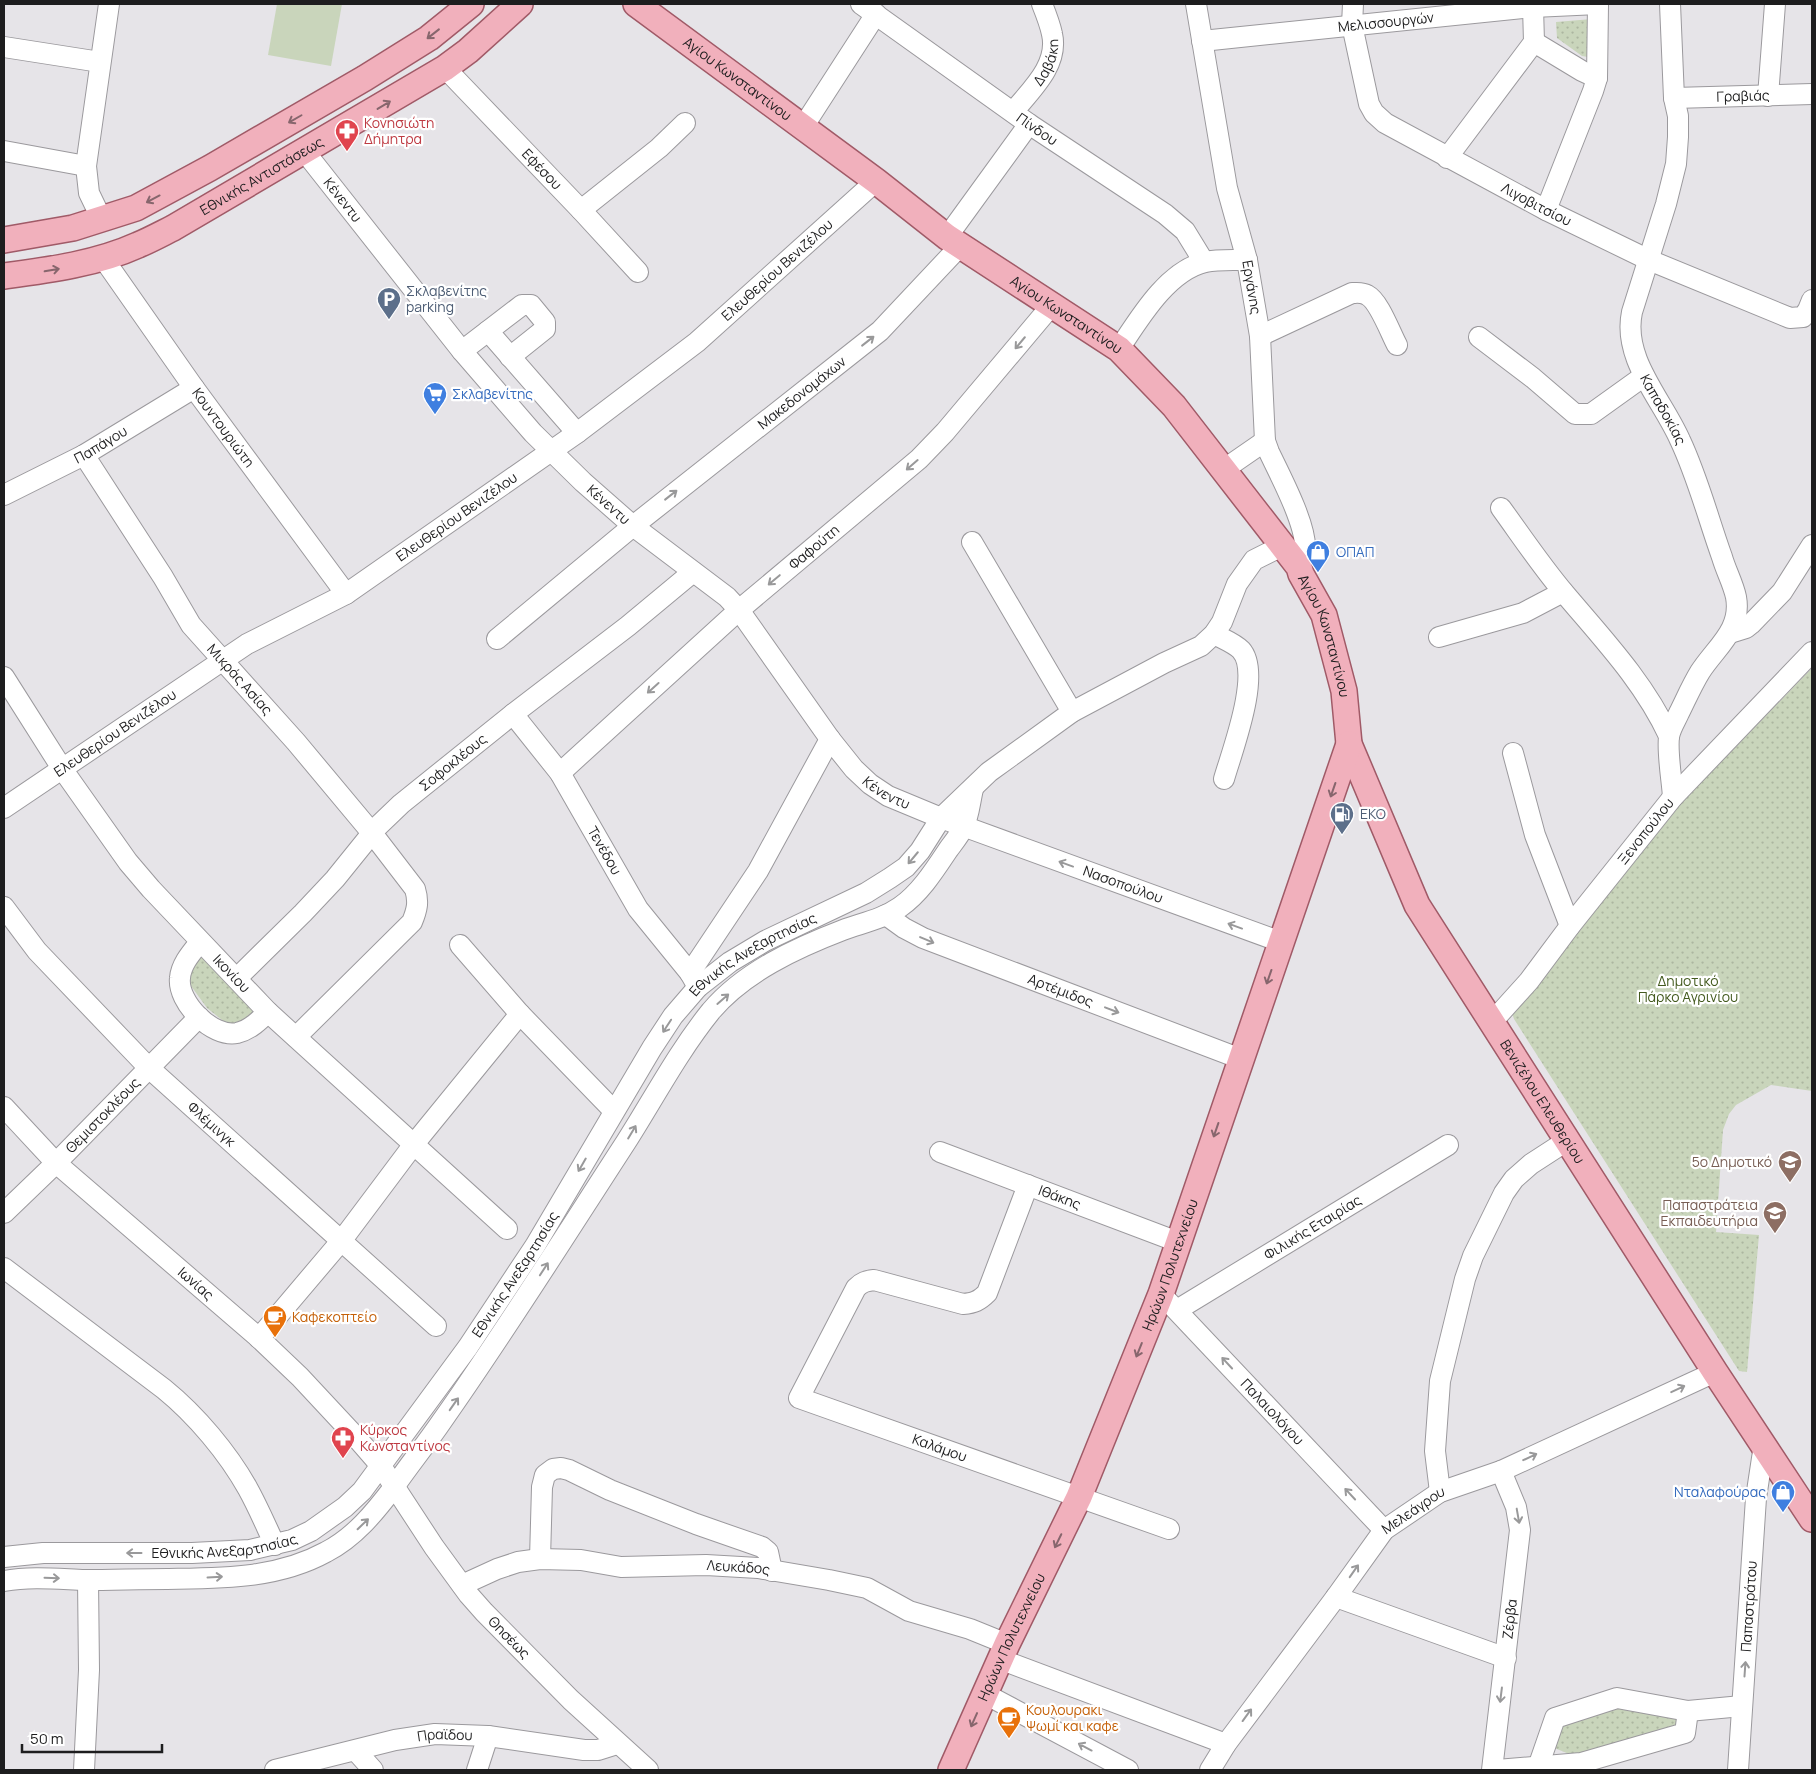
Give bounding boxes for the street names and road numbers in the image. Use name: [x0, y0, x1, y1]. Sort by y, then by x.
street label: Μελισσουργών: [1337, 7, 1435, 36]
street label: Αγίου Κωνσταντίνου: [680, 32, 796, 125]
street label: Δαβάκη: [1028, 39, 1062, 89]
street label: Γραβιάς: [1716, 85, 1770, 106]
street label: Πίνδου: [1013, 108, 1061, 149]
street label: Εθνικής Αντιστάσεως: [196, 131, 327, 219]
street label: Εφέσου: [518, 144, 566, 193]
street label: Κένεντυ: [320, 173, 367, 226]
street label: Λιγοβιτσίου: [1498, 178, 1575, 230]
street label: Ελευθερίου Βενιζέλου: [717, 214, 837, 325]
street label: Εργάνης: [1238, 259, 1266, 316]
street label: Αγίου Κωνσταντίνου: [1007, 271, 1126, 358]
street label: Μακεδονομάχων: [753, 351, 850, 433]
street label: Καπαδοκίας: [1636, 371, 1691, 448]
street label: Κουντουριώτη: [188, 384, 259, 471]
street label: Παπάγου: [71, 421, 131, 467]
street label: Ελευθερίου Βενιζέλου: [392, 468, 521, 565]
street label: Κένεντυ: [583, 480, 635, 528]
street label: Φαφούτη: [784, 520, 843, 574]
street label: Αγίου Κωνσταντίνου: [1294, 571, 1355, 698]
street label: Μικράς Ασίας: [203, 639, 277, 719]
street label: Ελευθερίου Βενιζέλου: [50, 685, 180, 781]
street label: Σοφοκλέους: [415, 729, 490, 795]
street label: Κένεντυ: [859, 772, 913, 813]
street label: Ξενοπούλου: [1613, 794, 1678, 868]
street label: Τενέδου: [584, 823, 626, 878]
street label: Νασοπούλου: [1081, 861, 1166, 907]
street label: Εθνικής Ανεξαρτησίας: [684, 908, 820, 1000]
street label: Ικονίου: [209, 950, 255, 997]
street label: Αρτέμιδος: [1025, 969, 1097, 1011]
street label: Βενιζέλου Ελευθερίου: [1496, 1036, 1590, 1167]
street label: Θεμιστοκλέους: [61, 1073, 144, 1157]
street label: Φλέμινγκ: [184, 1097, 241, 1151]
street label: Ιθάκης: [1036, 1180, 1084, 1214]
street label: Φιλικής Εταιρίας: [1260, 1190, 1365, 1264]
street label: Ηρώων Πολυτεχνείου: [1137, 1196, 1202, 1334]
street label: Εθνικής Ανεξαρτησίας: [467, 1207, 563, 1341]
street label: Ιωνίας: [174, 1262, 218, 1304]
street label: Παλαιολόγου: [1237, 1374, 1308, 1449]
street label: Καλάμου: [910, 1429, 970, 1466]
street label: Μελεάγρου: [1378, 1481, 1447, 1538]
street label: Εθνικής Ανεξαρτησίας: [152, 1529, 300, 1562]
street label: Λευκάδος: [706, 1555, 772, 1579]
street label: Παπαστράτου: [1736, 1560, 1761, 1653]
street label: Ηρώων Πολυτεχνείου: [973, 1570, 1049, 1704]
street label: Ζέρβα: [1497, 1598, 1521, 1640]
street label: Θησέως: [484, 1612, 535, 1663]
street label: Πραϊδου: [416, 1724, 473, 1746]

